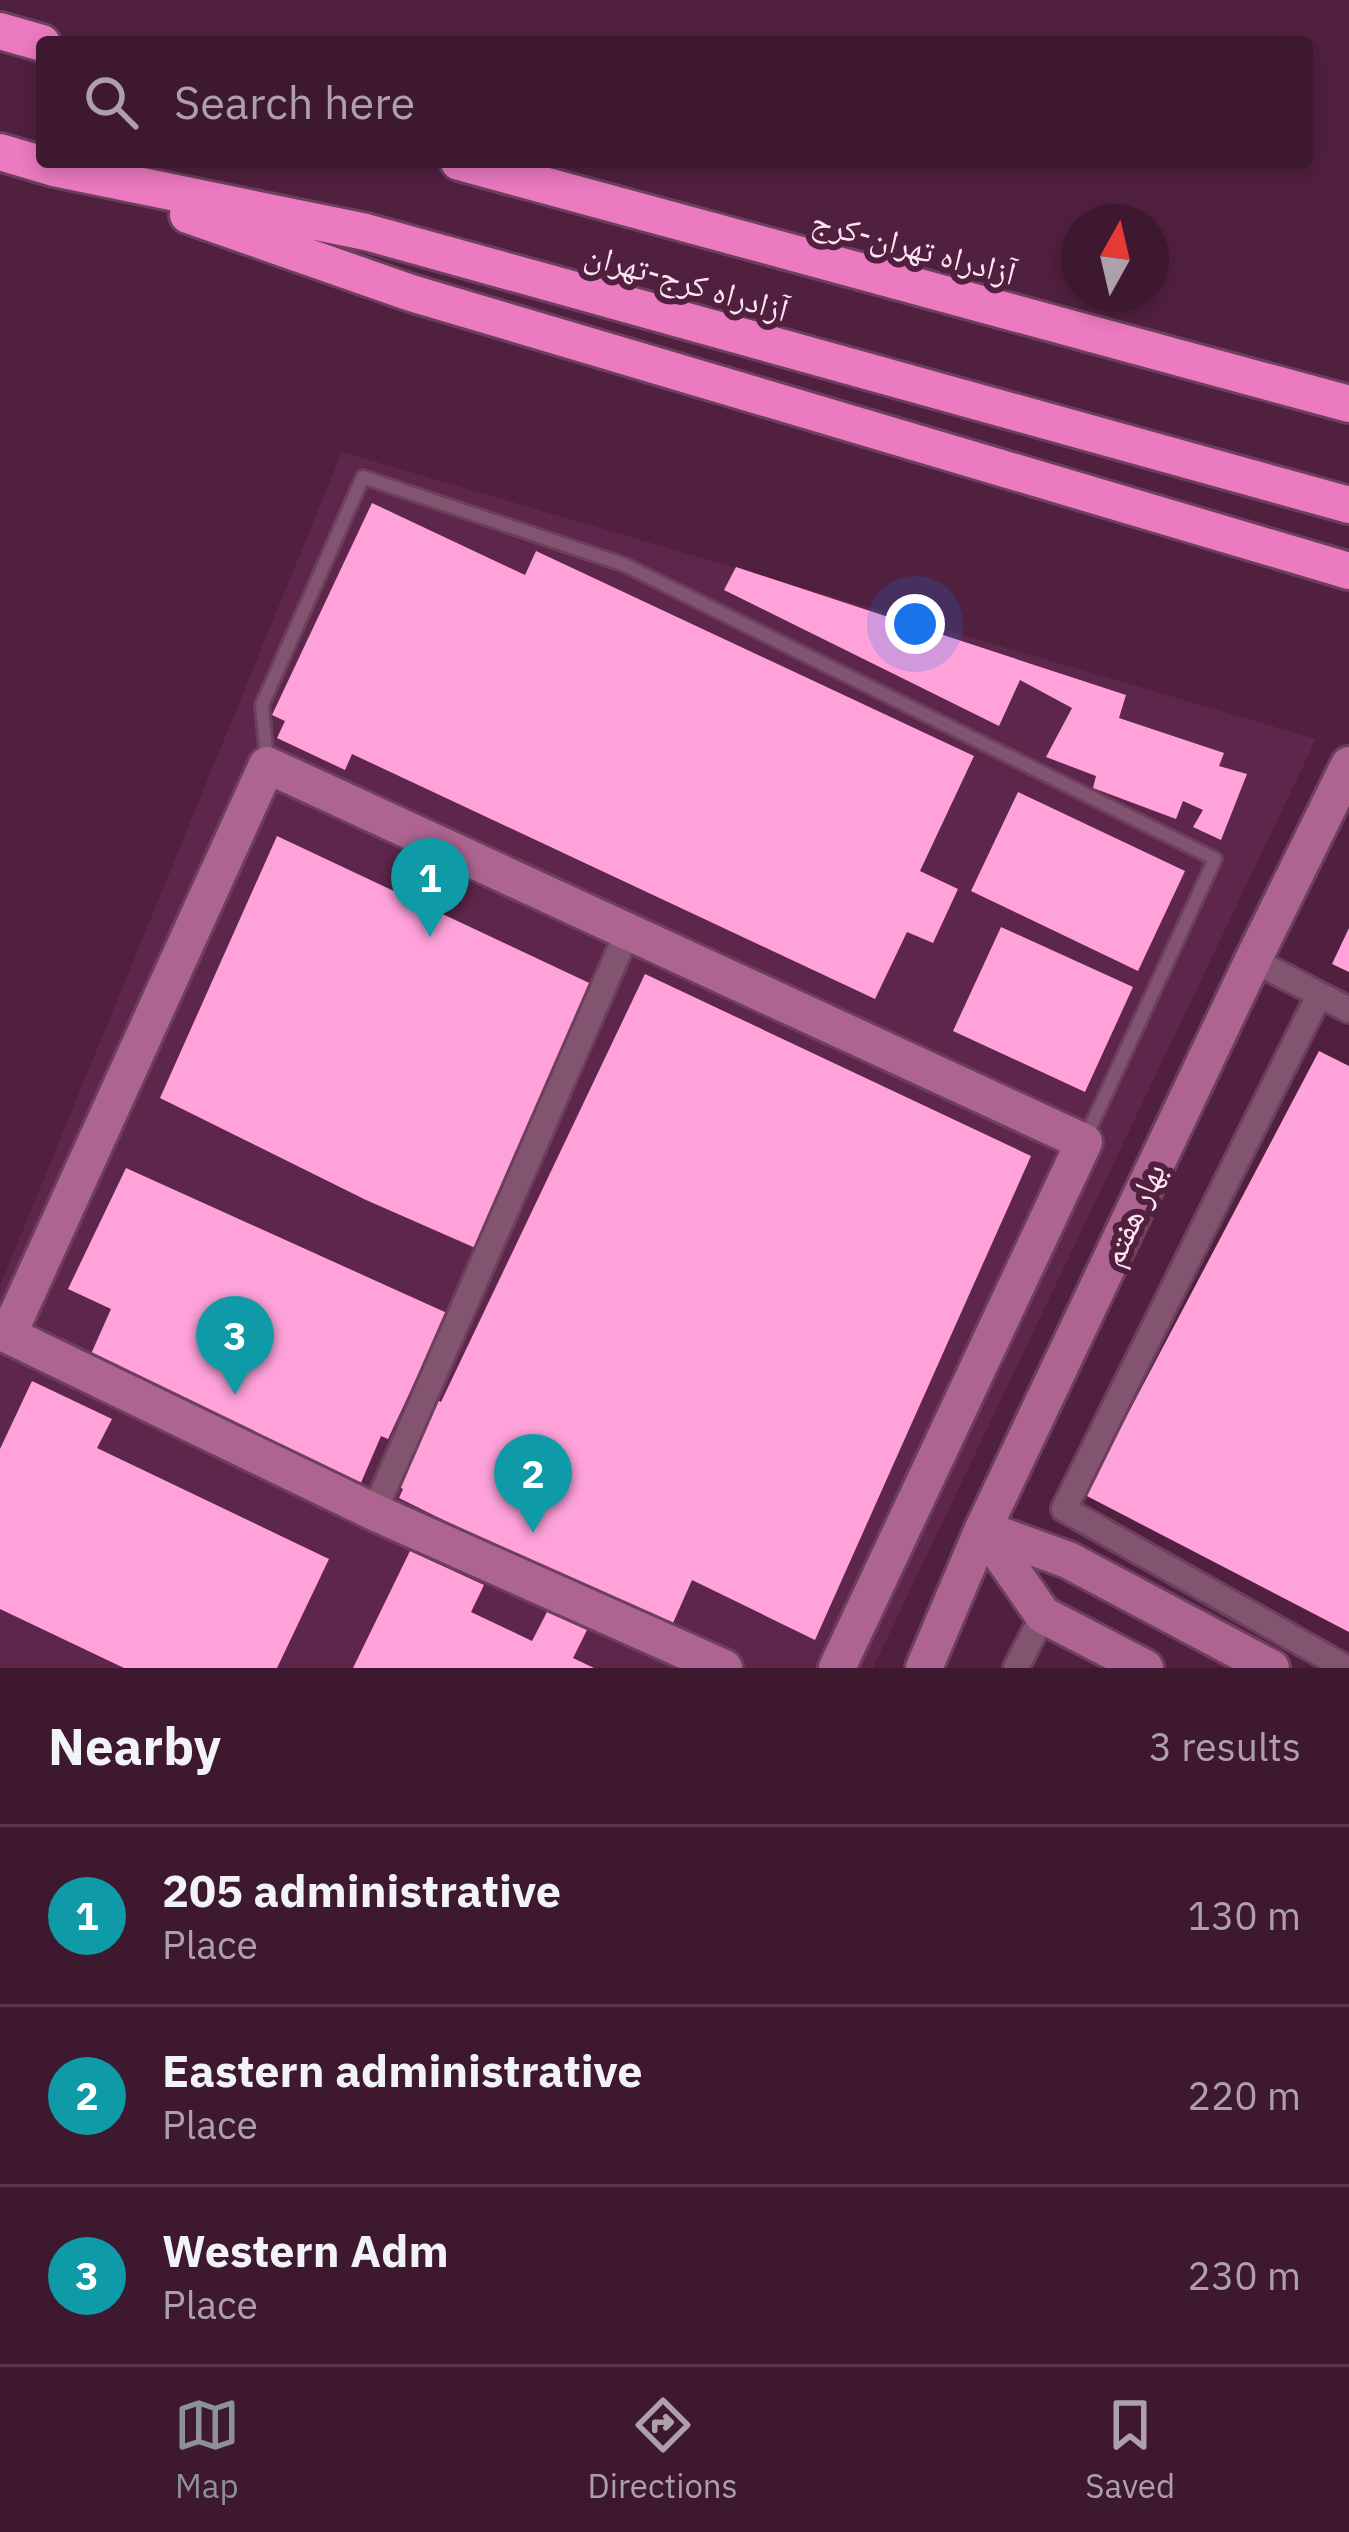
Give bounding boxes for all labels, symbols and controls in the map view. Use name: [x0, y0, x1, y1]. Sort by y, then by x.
search box: [36, 36, 1313, 168]
icon: search: [78, 69, 144, 135]
text: Search here: [174, 73, 415, 131]
street label: آزادراه تهران-کرج: [807, 198, 1022, 294]
north arrow: [1061, 204, 1169, 312]
street label: آزادراه کرج-تهران: [580, 231, 795, 331]
your location: [885, 594, 945, 654]
pin: 1: [391, 838, 469, 937]
street label: بهار هفتم: [1089, 1155, 1176, 1273]
pin: 3: [196, 1296, 274, 1395]
pin: 2: [494, 1434, 572, 1533]
text: Nearby: [48, 1713, 221, 1779]
text: 3 results: [1149, 1721, 1301, 1772]
text: 205 administrative: [162, 1861, 561, 1919]
text: 1: [75, 1890, 99, 1941]
text: 130 m: [1188, 1890, 1301, 1941]
text: Place: [162, 1919, 258, 1970]
text: Eastern administrative: [162, 2041, 643, 2099]
text: 2: [75, 2070, 99, 2121]
text: 220 m: [1188, 2070, 1301, 2121]
text: Place: [162, 2099, 258, 2150]
text: Western Adm: [162, 2221, 449, 2279]
text: 3: [75, 2250, 99, 2301]
text: 230 m: [1188, 2250, 1301, 2301]
text: Place: [162, 2279, 258, 2330]
tab: Map: [174, 2392, 240, 2507]
tab: Directions: [588, 2392, 738, 2507]
tab: Saved: [1085, 2392, 1175, 2507]

